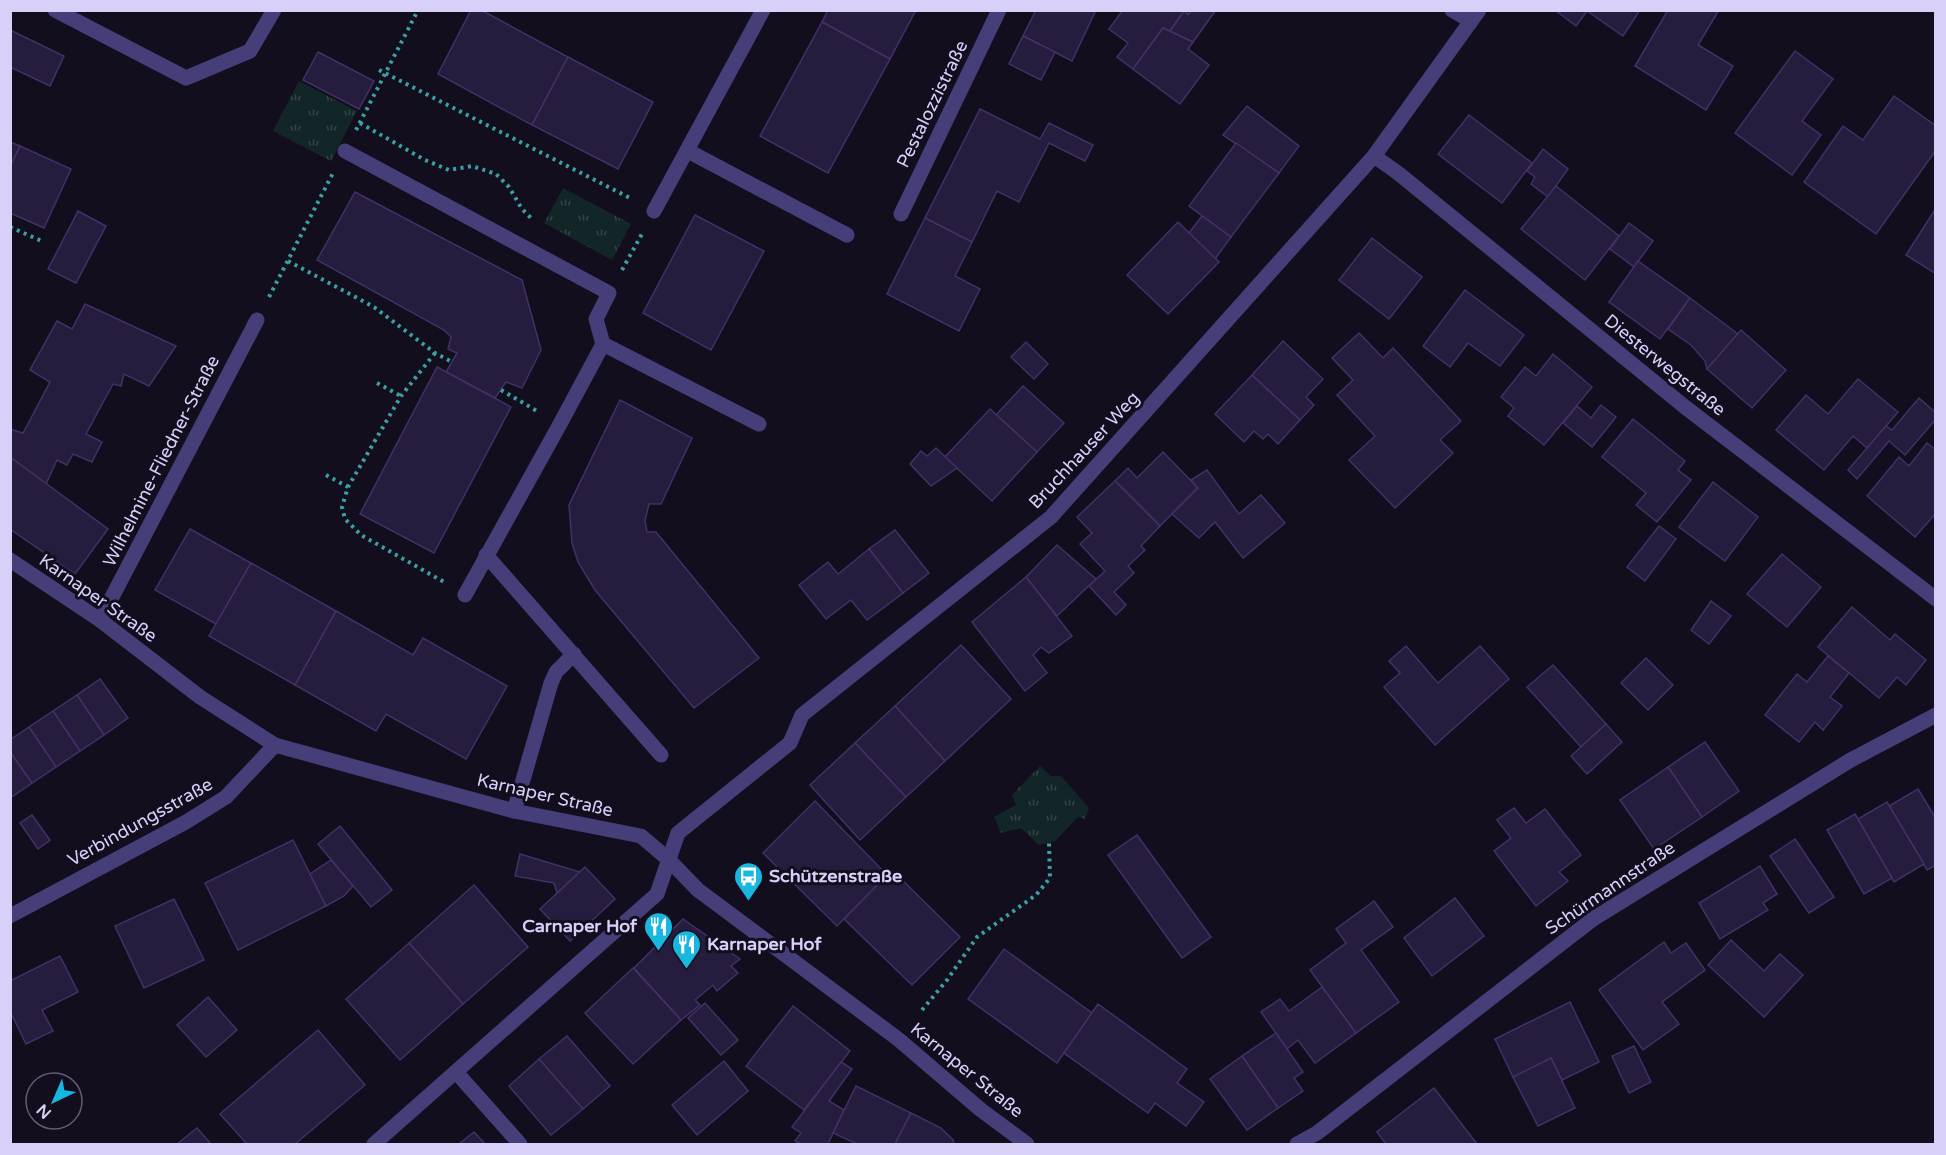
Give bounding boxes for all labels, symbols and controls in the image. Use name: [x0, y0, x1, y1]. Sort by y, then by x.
street label: Pestalozzistraße: [892, 37, 972, 171]
street label: Diesterwegstraße: [1600, 309, 1730, 421]
street label: Wilhelmine-Fliedner-Straße: [98, 352, 224, 570]
street label: Bruchhauser Weg: [1024, 387, 1144, 513]
street label: Karnaper Straße: [35, 549, 161, 647]
street label: Karnaper Straße: [475, 769, 615, 821]
street label: Verbindungsstraße: [64, 773, 216, 871]
street label: Schürmannstraße: [1541, 836, 1679, 940]
bus stop icon: Schützenstraße: [732, 860, 764, 902]
place label: Schützenstraße: [769, 865, 902, 887]
restaurant icon: Carnaper Hof: [642, 910, 674, 952]
place label: Carnaper Hof: [522, 915, 638, 937]
restaurant icon: Karnaper Hof: [670, 928, 702, 970]
place label: Karnaper Hof: [707, 933, 822, 955]
street label: Karnaper Straße: [906, 1018, 1028, 1122]
north arrow: [24, 1071, 84, 1131]
text: N: [33, 1099, 56, 1123]

